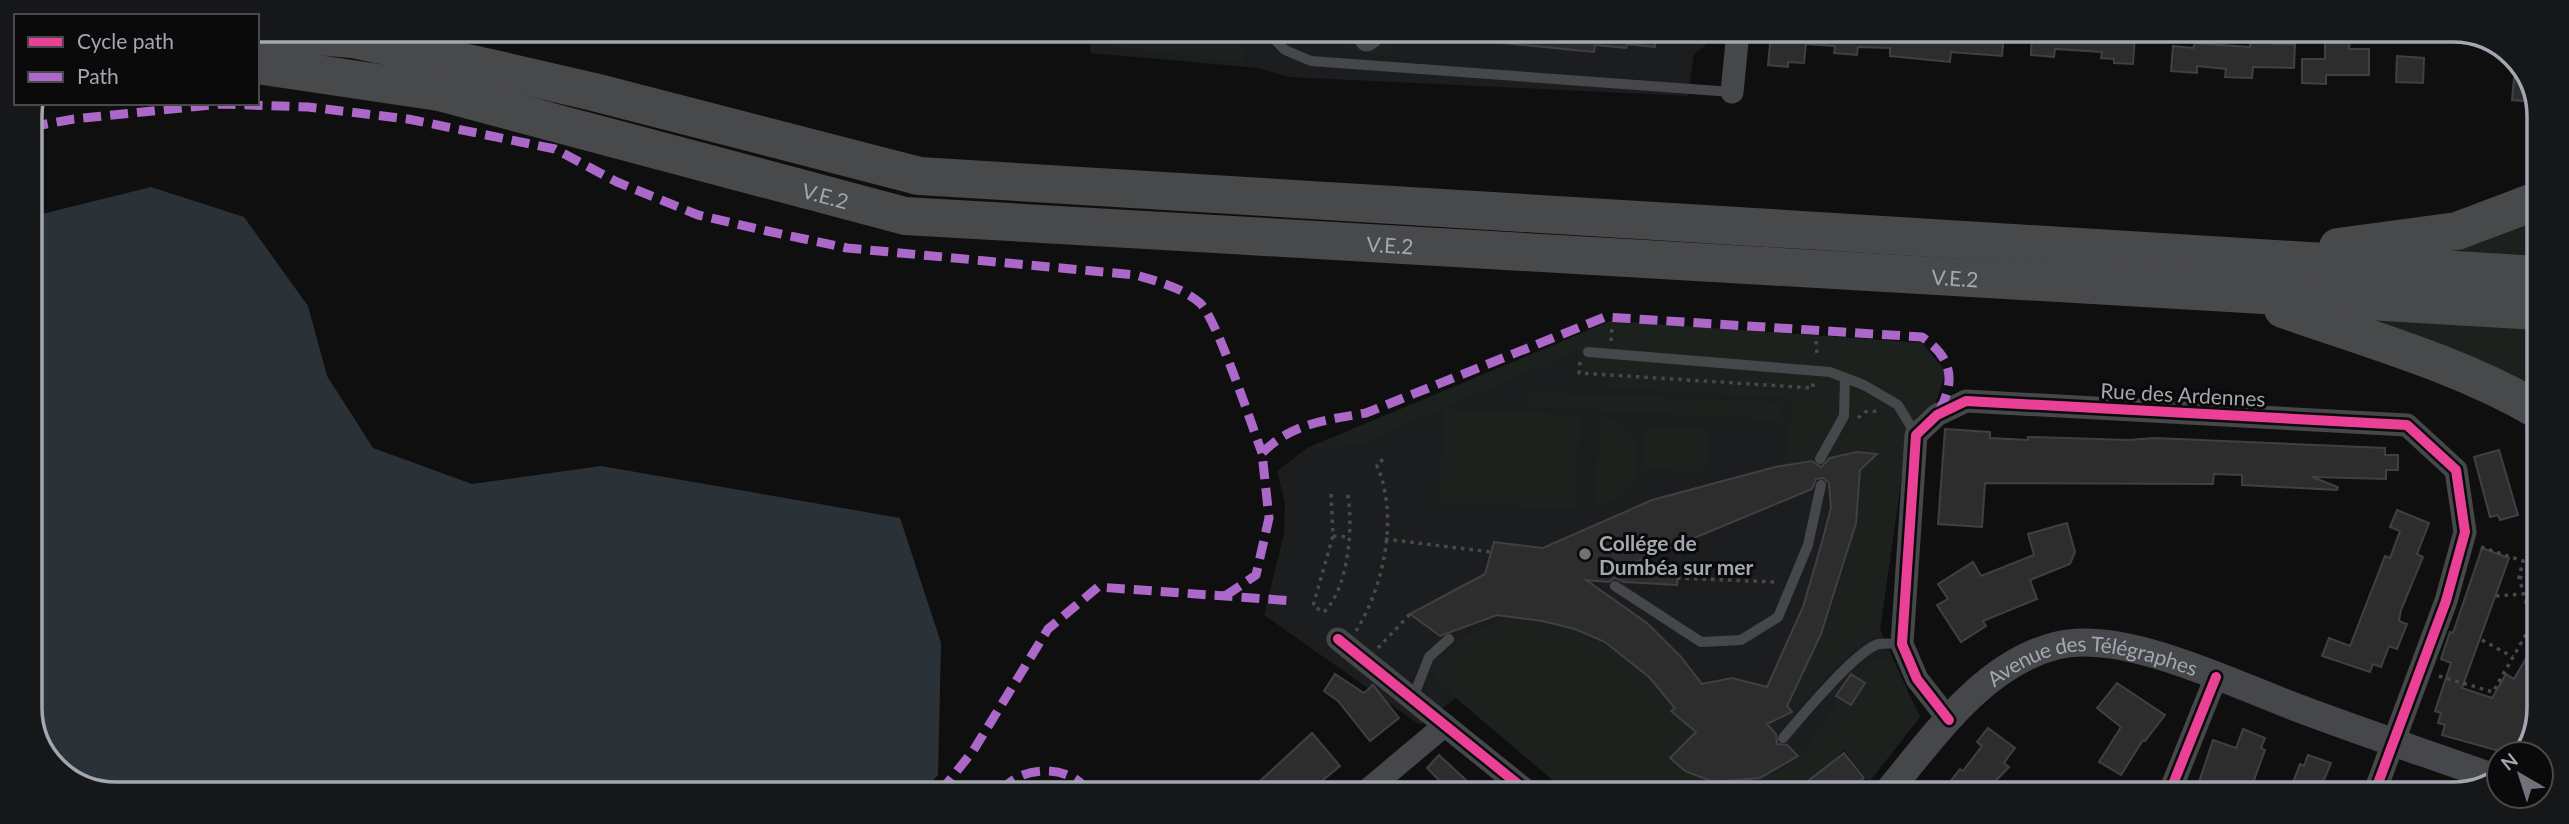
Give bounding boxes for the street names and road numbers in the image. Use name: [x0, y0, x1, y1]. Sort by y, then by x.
street label: V.E.2: [800, 177, 851, 213]
street label: V.E.2: [1366, 230, 1414, 258]
street label: V.E.2: [1931, 263, 1979, 291]
street label: Rue des Ardennes: [2100, 377, 2266, 411]
street label: Avenue des Télégraphes: [1981, 630, 2202, 691]

